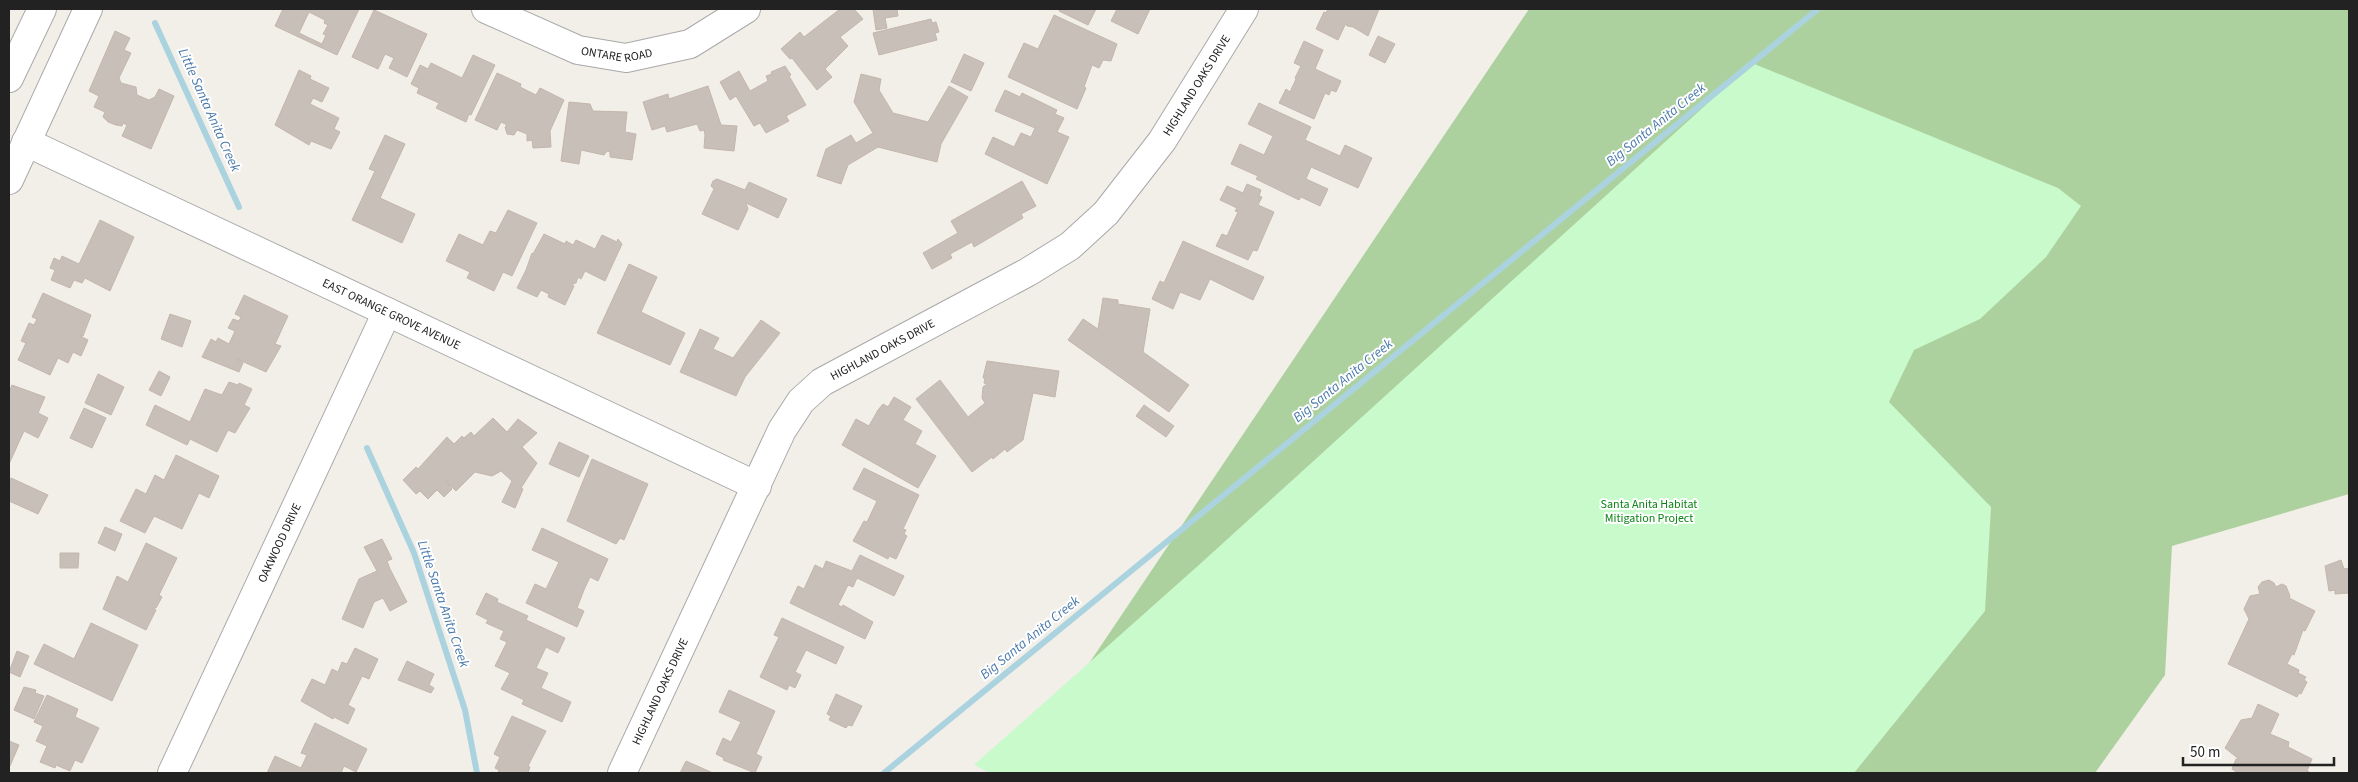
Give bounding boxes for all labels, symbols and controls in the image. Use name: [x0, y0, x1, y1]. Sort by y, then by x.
street label: HIGHLAND OAKS DRIVE: [1159, 32, 1234, 139]
street label: ONTARE ROAD: [580, 42, 654, 67]
water label: Little Santa Anita Creek: [173, 45, 245, 175]
water label: Big Santa Anita Creek: [1602, 78, 1710, 171]
street label: EAST ORANGE GROVE AVENUE: [320, 274, 463, 354]
street label: HIGHLAND OAKS DRIVE: [827, 315, 938, 385]
water label: Big Santa Anita Creek: [1289, 334, 1397, 427]
park label: Santa Anita Habitat Mitigation Project: [1601, 496, 1697, 527]
street label: OAKWOOD DRIVE: [253, 500, 305, 585]
water label: Little Santa Anita Creek: [412, 538, 474, 671]
water label: Big Santa Anita Creek: [976, 591, 1084, 684]
street label: HIGHLAND OAKS DRIVE: [628, 635, 692, 748]
scale bar: [2183, 734, 2334, 766]
text: 50 m: [2190, 742, 2220, 763]

